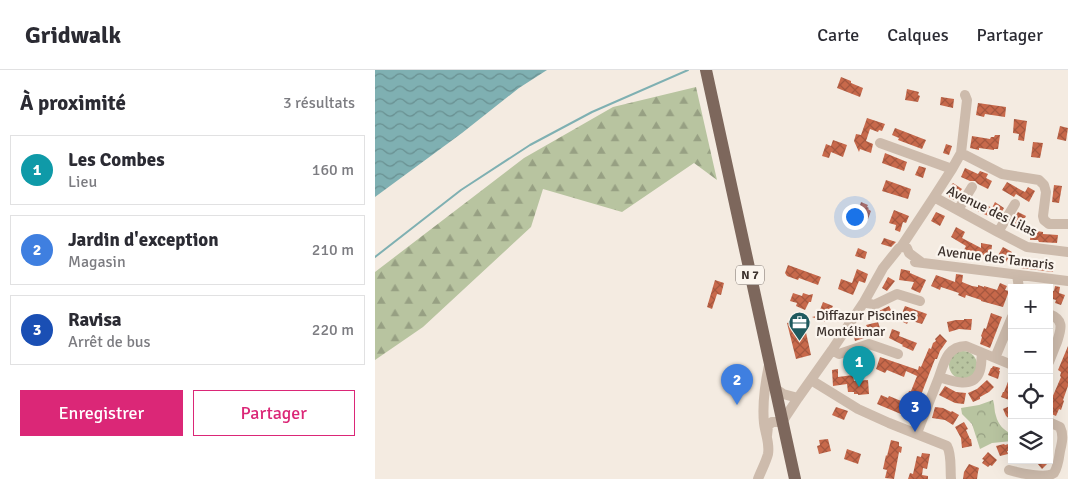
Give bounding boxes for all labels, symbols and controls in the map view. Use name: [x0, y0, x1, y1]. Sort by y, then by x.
text: Gridwalk: [25, 20, 121, 50]
text: Carte: [817, 24, 859, 46]
text: Calques: [887, 24, 949, 46]
text: Partager: [977, 24, 1043, 46]
text: À proximité: [20, 90, 126, 116]
text: 3 résultats: [283, 93, 355, 113]
text: Les Combes: [68, 148, 165, 172]
text: 1: [33, 160, 41, 180]
text: 160 m: [312, 160, 354, 180]
text: Lieu: [68, 172, 97, 192]
street label: Avenue des Lilas: [944, 182, 1040, 240]
your location: [842, 204, 868, 230]
text: Jardin d'exception: [68, 228, 219, 252]
text: 2: [33, 240, 41, 260]
text: 210 m: [312, 240, 354, 260]
street label: Avenue des Tamaris: [937, 242, 1055, 274]
text: Magasin: [68, 252, 126, 272]
road number: N 7: [736, 266, 764, 284]
map controls: [1008, 284, 1053, 464]
button: +: [1008, 284, 1053, 329]
place label: Diffazur Piscines Montélimar: [816, 307, 916, 340]
text: Ravisa: [68, 308, 122, 332]
office icon: Diffazur Piscines Montélimar: [788, 311, 812, 342]
text: 3: [33, 320, 41, 340]
text: 220 m: [312, 320, 354, 340]
button: −: [1008, 329, 1053, 374]
text: Arrêt de bus: [68, 332, 151, 352]
pin: 1: [843, 346, 875, 387]
pin: 2: [721, 364, 753, 405]
button: locate: [1008, 374, 1053, 419]
button: Enregistrer: [20, 390, 183, 436]
button: Partager: [193, 390, 355, 436]
pin: 3: [899, 391, 931, 432]
button: layers: [1008, 419, 1053, 464]

